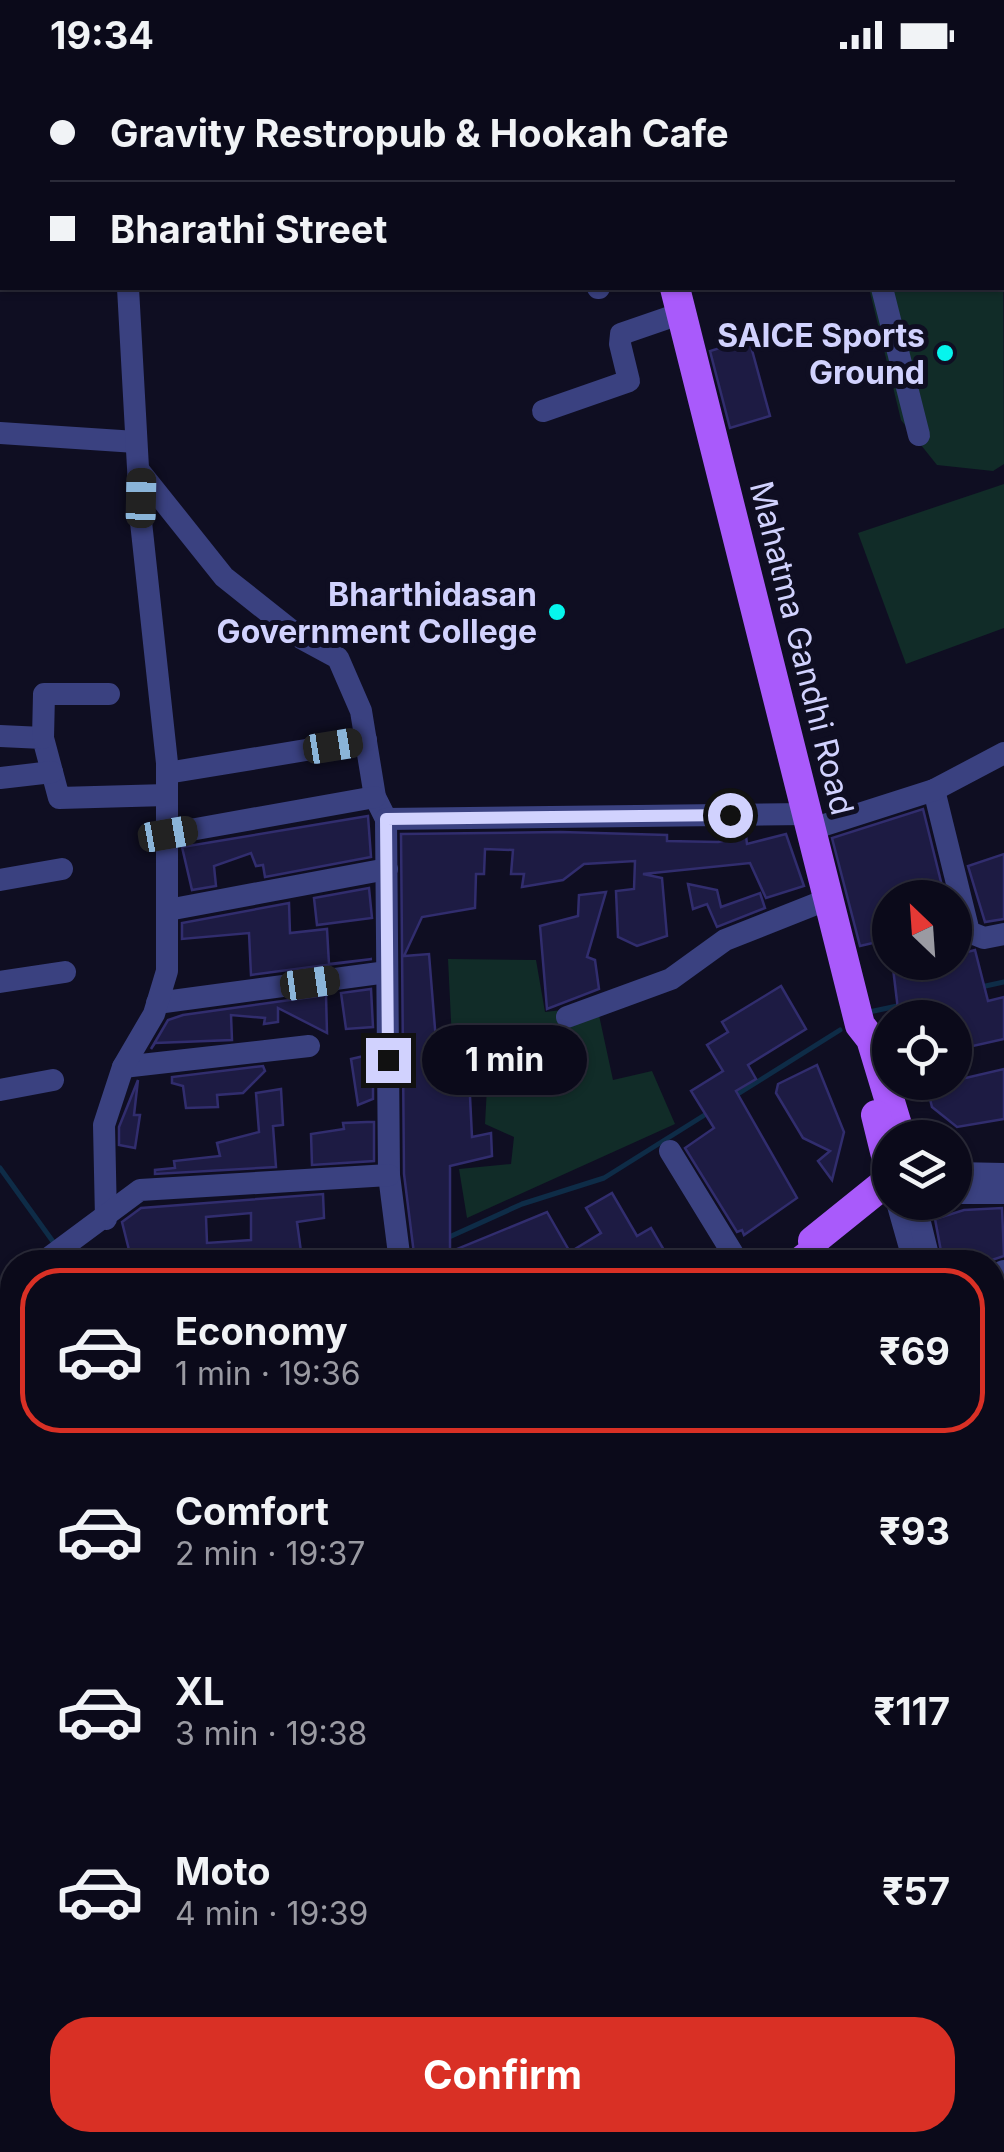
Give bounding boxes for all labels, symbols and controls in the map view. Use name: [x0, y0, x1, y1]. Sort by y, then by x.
text: 19:34: [50, 12, 154, 58]
text: Gravity Restropub & Hookah Cafe: [110, 110, 729, 156]
text: Bharathi Street: [110, 206, 387, 252]
place label: SAICE Sports Ground: [717, 316, 925, 392]
marker: SAICE Sports Ground: [934, 342, 956, 364]
car: [125, 468, 157, 528]
street label: Mahatma Gandhi Road: [742, 477, 862, 819]
place label: Bharthidasan Government College: [217, 575, 537, 651]
marker: Bharthidasan Government College: [546, 601, 568, 623]
car: [301, 726, 365, 766]
route start: [708, 793, 753, 838]
car: [136, 814, 200, 854]
north arrow: [872, 880, 972, 980]
map controls: [872, 880, 972, 1220]
car: [278, 964, 342, 1002]
button: locate: [872, 1000, 972, 1100]
callout: 1 min: [423, 1025, 588, 1095]
route end: [366, 1038, 411, 1083]
text: 1 min: [465, 1040, 544, 1079]
button: layers: [872, 1120, 972, 1220]
icon: car: [55, 1306, 145, 1396]
text: Economy: [175, 1308, 348, 1354]
text: ₹69: [879, 1328, 950, 1374]
text: 1 min · 19:36: [175, 1354, 361, 1393]
icon: car: [55, 1486, 145, 1576]
text: Comfort: [175, 1488, 329, 1534]
text: ₹93: [879, 1508, 950, 1554]
text: 2 min · 19:37: [175, 1534, 365, 1573]
icon: car: [55, 1666, 145, 1756]
text: XL: [175, 1668, 225, 1714]
text: ₹117: [873, 1688, 950, 1734]
text: 3 min · 19:38: [175, 1714, 367, 1753]
icon: car: [55, 1846, 145, 1936]
text: Moto: [175, 1848, 271, 1894]
text: ₹57: [882, 1868, 950, 1914]
text: 4 min · 19:39: [175, 1894, 368, 1933]
button: Confirm: [50, 2017, 955, 2132]

